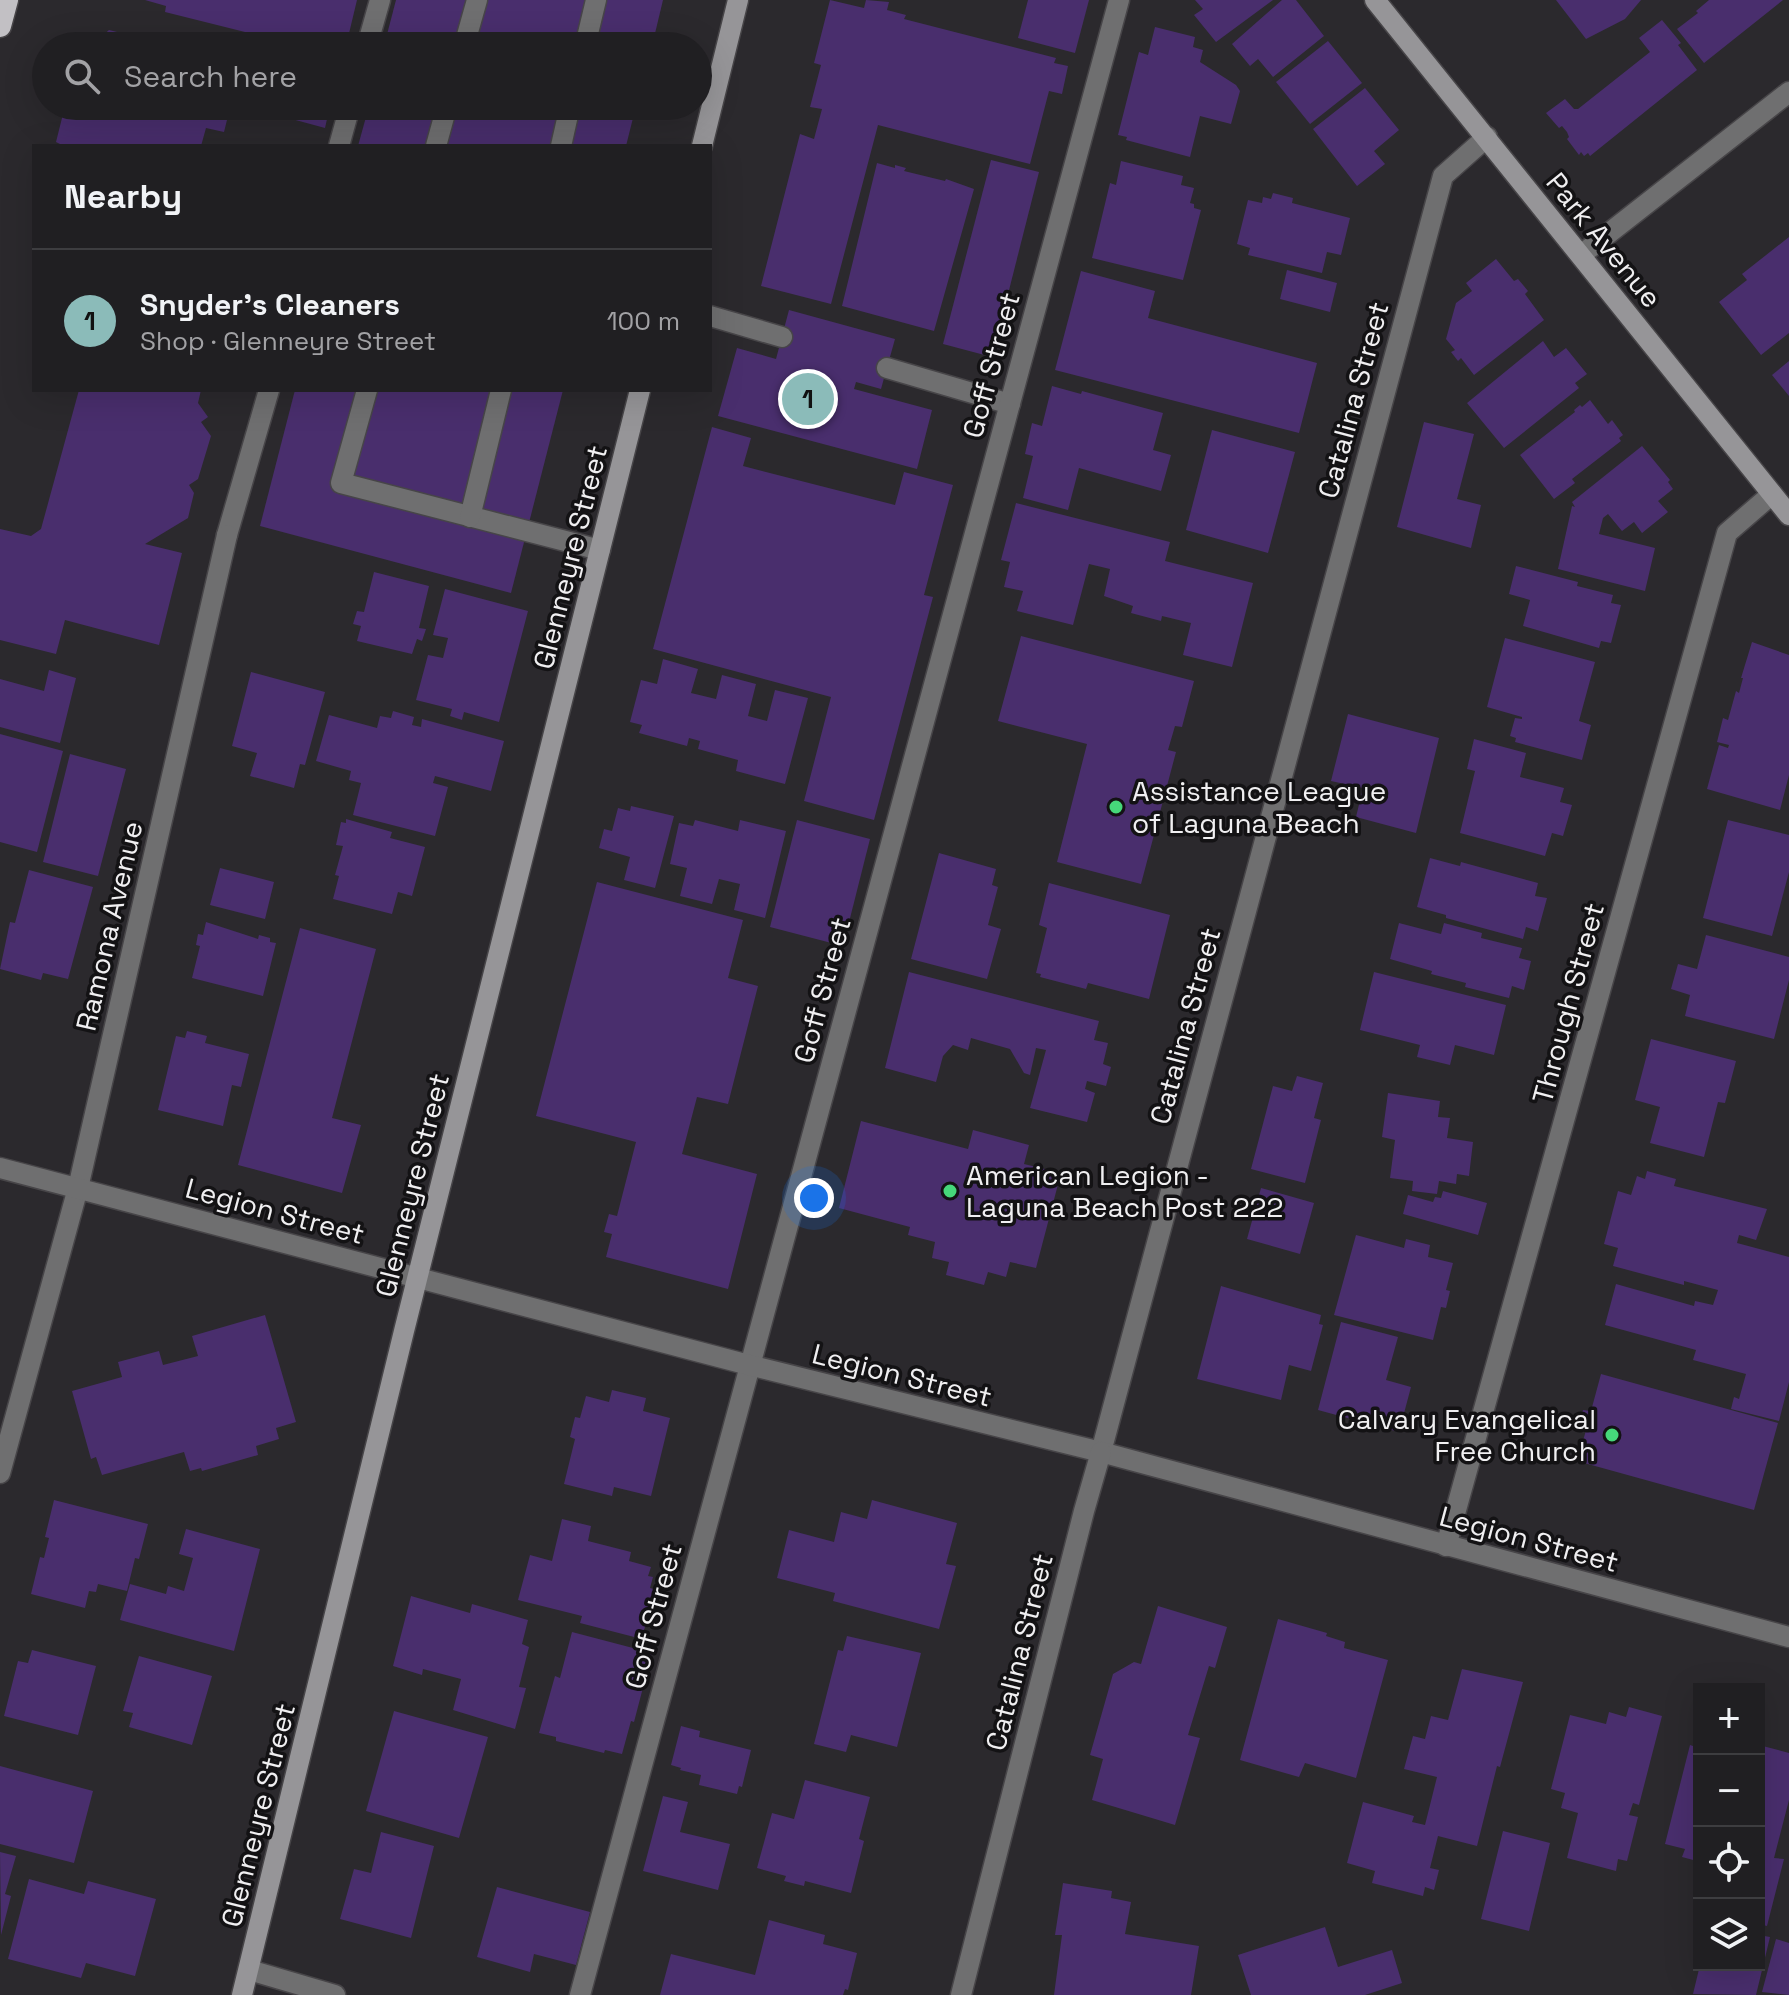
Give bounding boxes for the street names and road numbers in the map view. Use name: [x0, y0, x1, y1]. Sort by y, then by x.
street label: Park Avenue: [1538, 165, 1670, 315]
street label: Goff Street: [954, 288, 1028, 442]
street label: Catalina Street: [1309, 298, 1397, 502]
street label: Glenneyre Street: [525, 441, 615, 673]
street label: Ramona Avenue: [67, 818, 151, 1034]
street label: Through Street: [1524, 899, 1612, 1107]
street label: Goff Street: [785, 913, 859, 1067]
street label: Catalina Street: [1141, 924, 1229, 1128]
street label: Glenneyre Street: [367, 1069, 457, 1301]
street label: Legion Street: [182, 1170, 368, 1252]
street label: Legion Street: [808, 1335, 996, 1415]
street label: Legion Street: [1436, 1498, 1622, 1580]
street label: Goff Street: [616, 1539, 690, 1693]
street label: Catalina Street: [977, 1550, 1061, 1754]
street label: Glenneyre Street: [213, 1699, 303, 1931]

